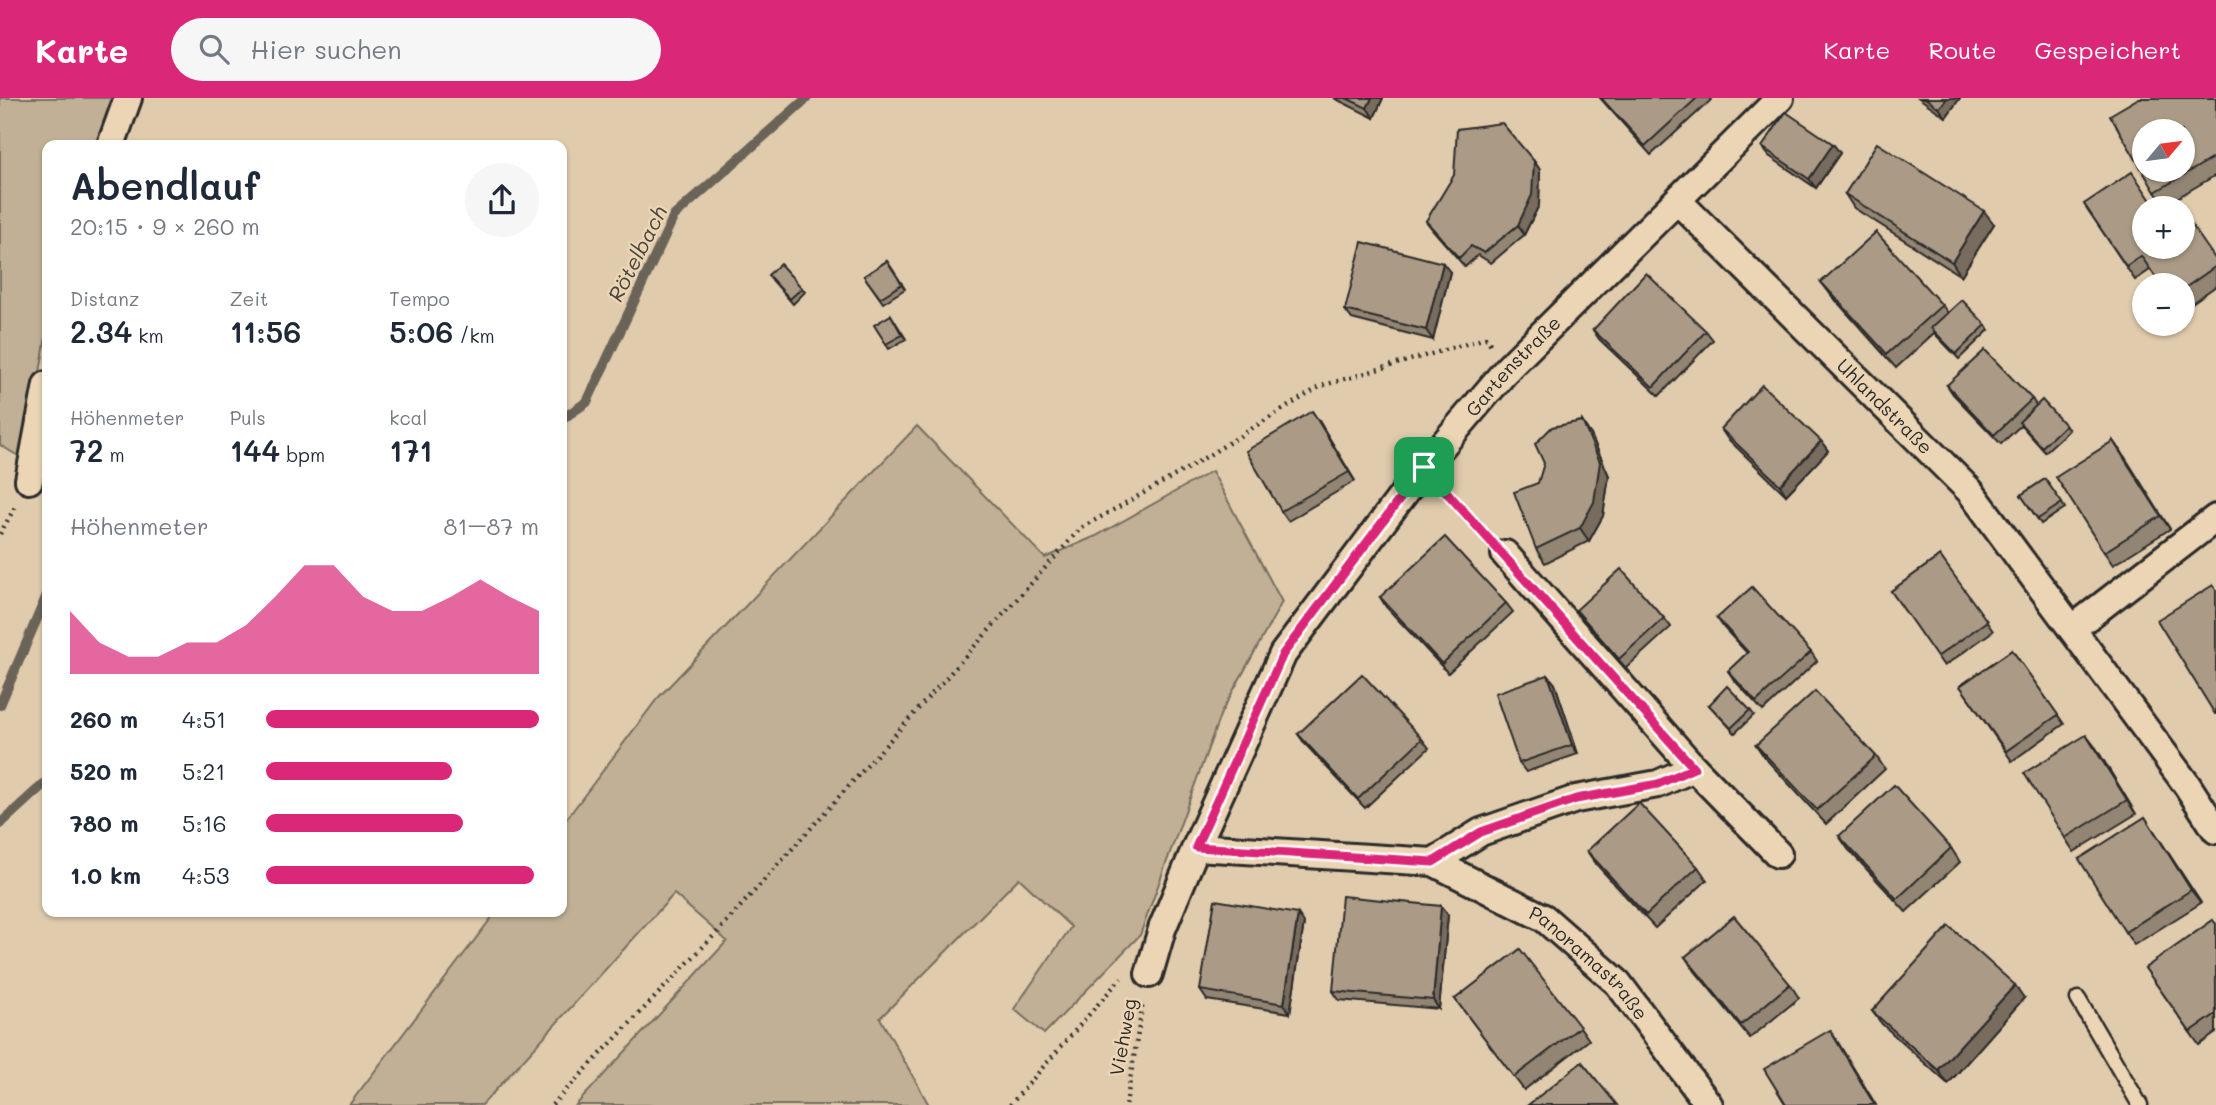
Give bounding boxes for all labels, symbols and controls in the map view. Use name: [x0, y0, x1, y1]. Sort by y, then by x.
search box: [171, 18, 661, 81]
text: Karte: [35, 28, 129, 71]
icon: search: [195, 30, 233, 68]
text: Hier suchen: [251, 32, 402, 66]
text: Karte: [1823, 34, 1890, 65]
text: Route: [1928, 34, 1997, 65]
text: Gespeichert: [2035, 34, 2181, 65]
north arrow: [2132, 119, 2194, 182]
map controls: [2132, 119, 2195, 336]
text: Abendlauf: [70, 160, 260, 210]
button: share: [465, 163, 539, 237]
button: +: [2132, 196, 2195, 259]
water label: Rötelbach: [601, 201, 672, 306]
text: 20:15 · 9 × 260 m: [70, 211, 260, 241]
button: −: [2132, 273, 2195, 336]
text: Distanz: [70, 286, 139, 311]
text: Zeit: [230, 286, 268, 311]
text: Tempo: [389, 286, 450, 311]
street label: Gartenstraße: [1459, 310, 1566, 421]
text: 2.34: [70, 311, 132, 351]
text: 11:56: [230, 311, 301, 351]
text: 5:06: [389, 311, 453, 351]
text: km: [132, 323, 164, 348]
text: /km: [453, 323, 495, 348]
street label: Uhlandstraße: [1832, 353, 1938, 459]
text: Höhenmeter: [70, 405, 184, 430]
text: Puls: [230, 405, 266, 430]
text: kcal: [389, 405, 427, 430]
text: 72: [70, 430, 103, 470]
text: 144: [230, 430, 280, 470]
text: 171: [389, 430, 433, 470]
pin: [1394, 437, 1454, 497]
text: m: [103, 442, 125, 467]
text: bpm: [280, 442, 325, 467]
icon: arrive: [1405, 448, 1443, 486]
text: Höhenmeter: [70, 511, 208, 541]
text: 81–87 m: [444, 511, 539, 541]
text: 260 m: [70, 704, 138, 734]
text: 4:51: [182, 704, 226, 734]
text: 520 m: [70, 756, 138, 786]
text: 5:21: [182, 756, 226, 786]
text: 780 m: [70, 808, 138, 838]
text: 5:16: [182, 808, 227, 838]
text: 1.0 km: [70, 860, 141, 890]
text: 4:53: [182, 860, 230, 890]
street label: Panoramastraße: [1525, 900, 1654, 1025]
street label: Viehweg: [1103, 996, 1142, 1078]

